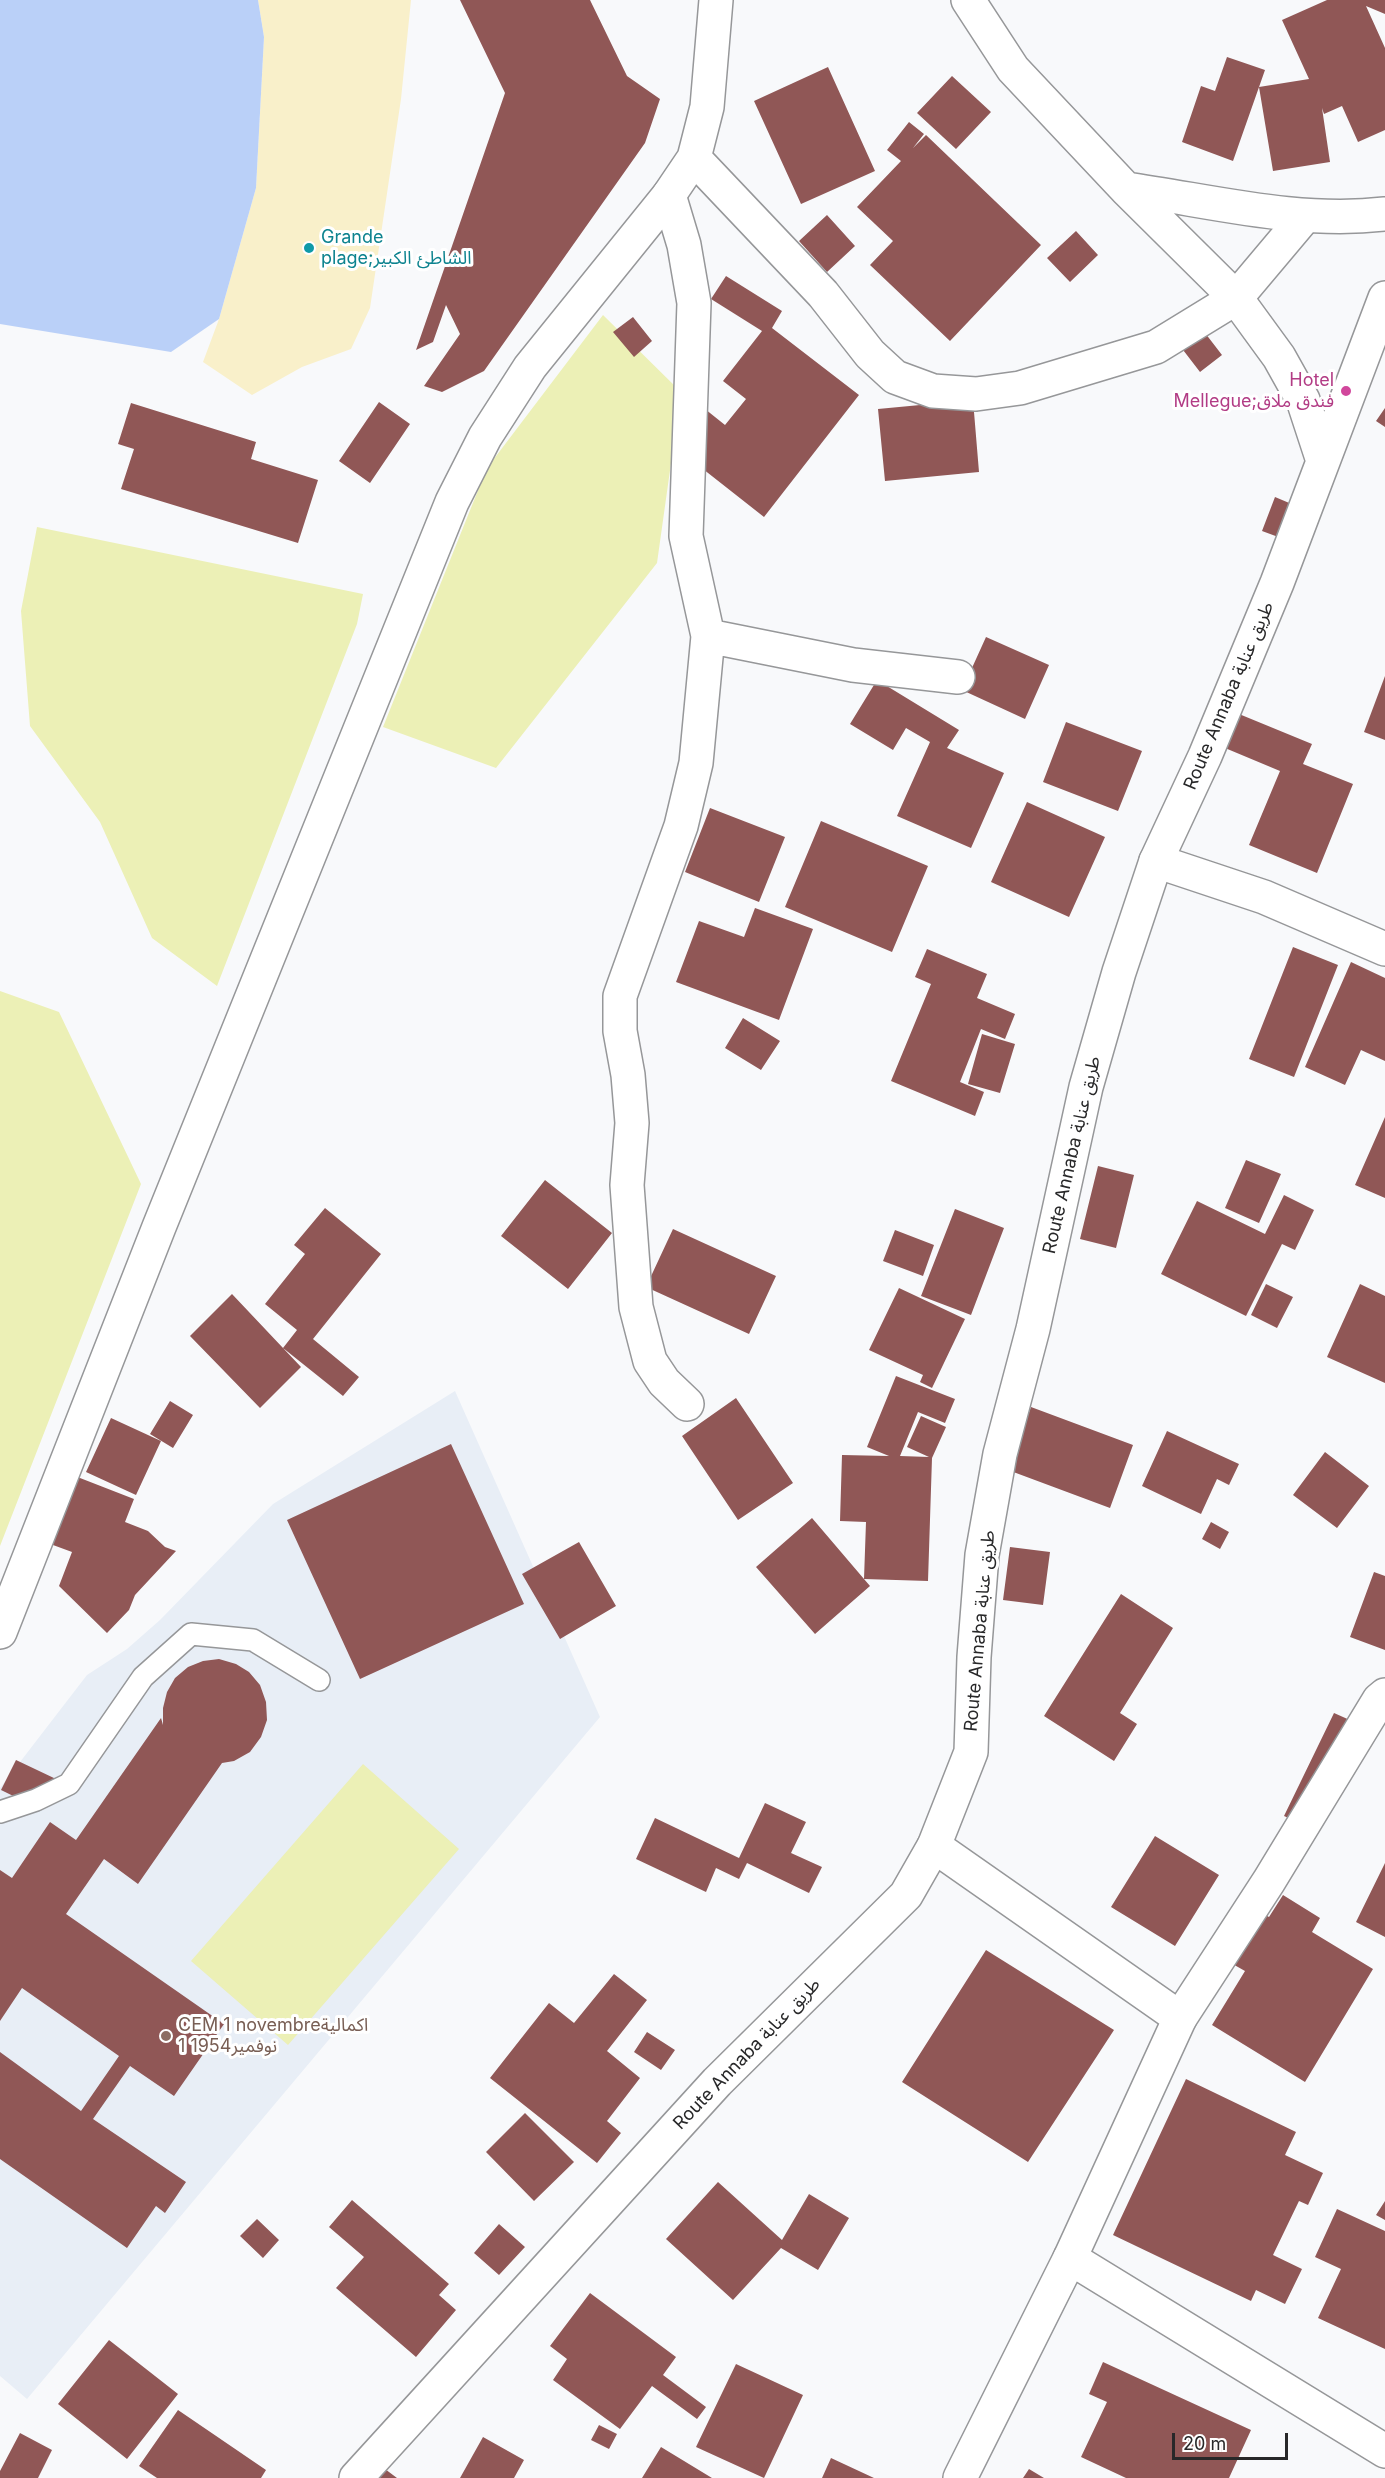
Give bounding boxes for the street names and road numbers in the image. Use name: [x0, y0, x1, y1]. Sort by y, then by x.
street label: Route Annaba طريق عنابة: [1180, 599, 1278, 793]
street label: Route Annaba طريق عنابة: [1039, 1054, 1105, 1256]
street label: Route Annaba طريق عنابة: [960, 1529, 1000, 1733]
street label: Route Annaba طريق عنابة: [669, 1974, 825, 2134]

